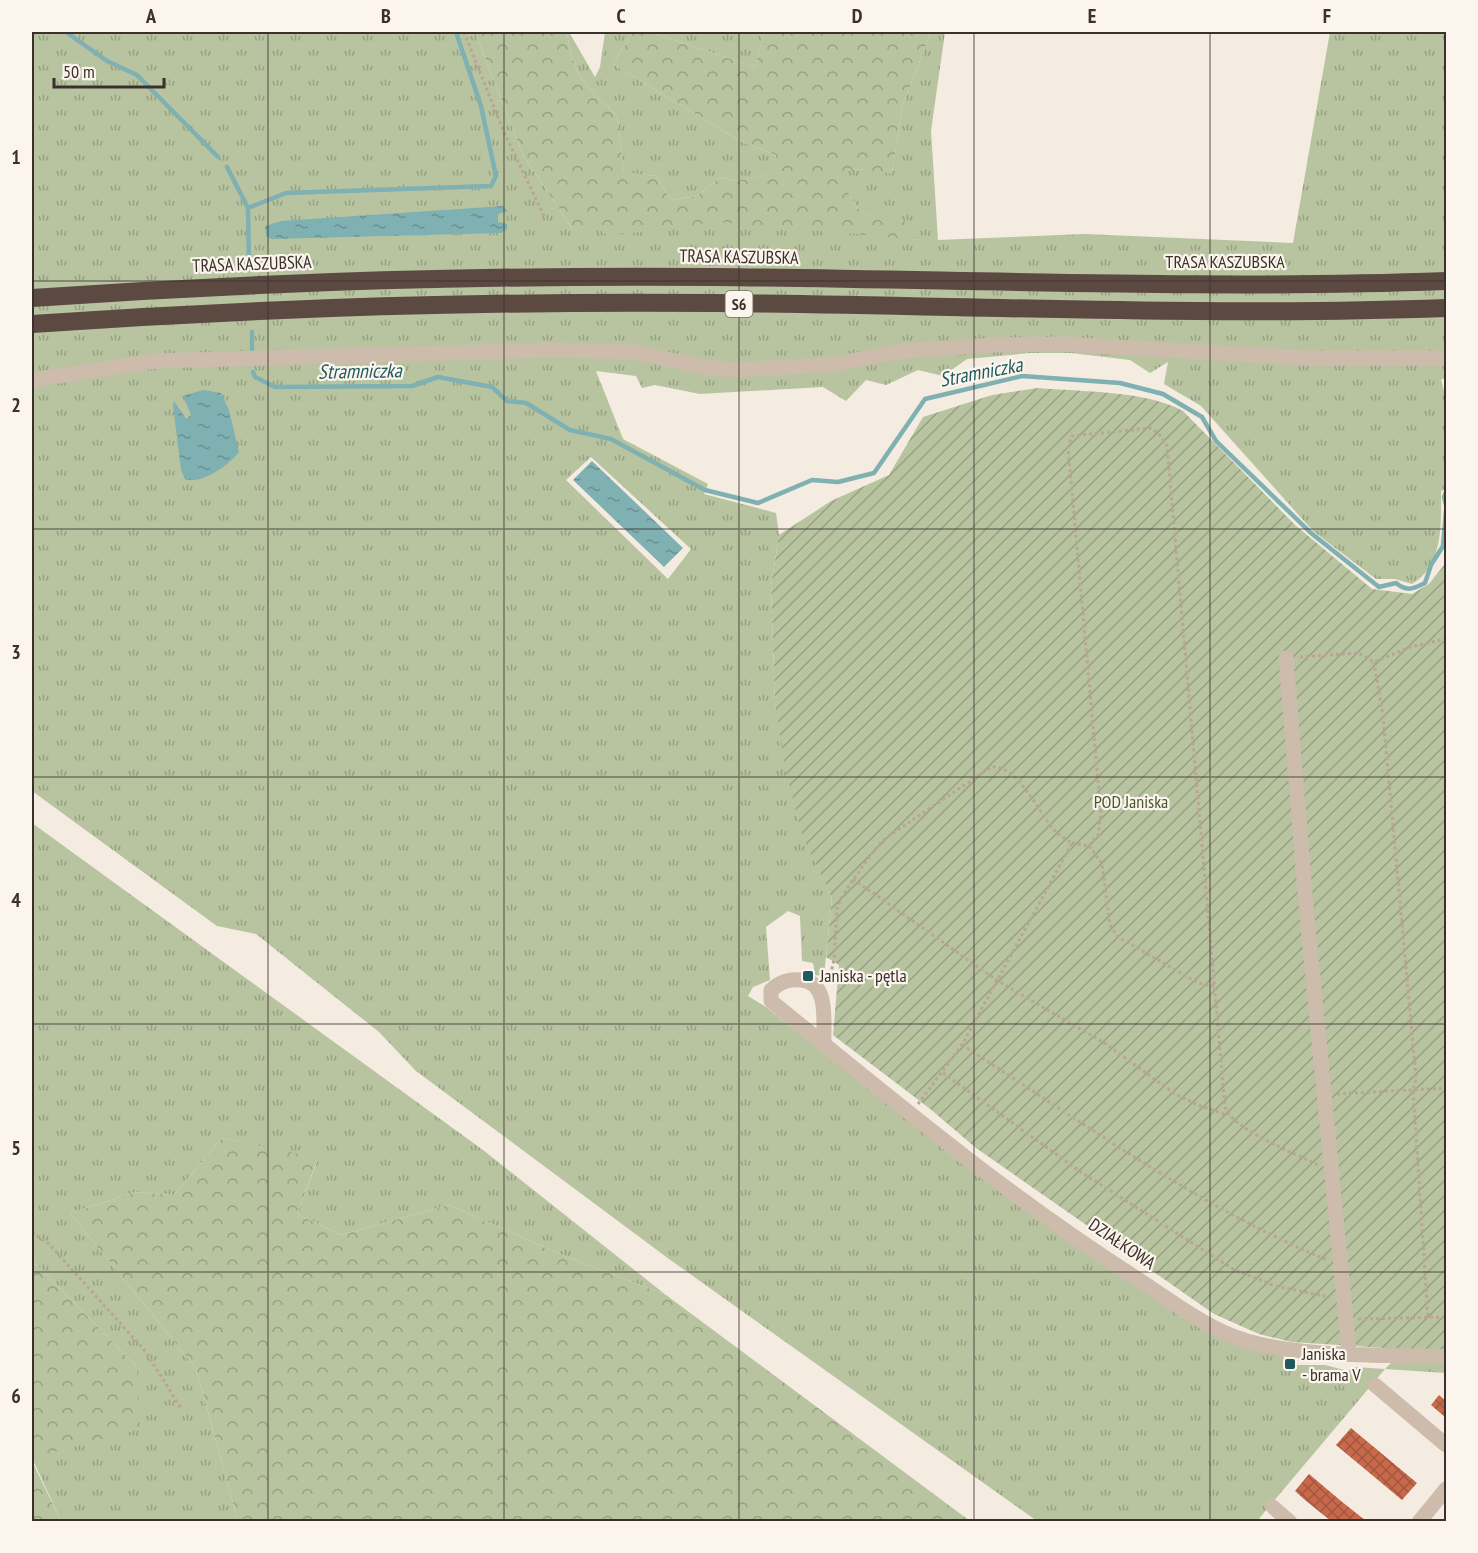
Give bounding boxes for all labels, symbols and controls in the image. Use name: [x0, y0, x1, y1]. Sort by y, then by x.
text: A: [145, 3, 157, 29]
text: B: [381, 3, 391, 29]
text: C: [616, 3, 626, 29]
text: D: [852, 3, 863, 29]
text: E: [1088, 3, 1096, 29]
text: F: [1323, 3, 1331, 29]
scale bar: [54, 51, 164, 89]
text: 50 m: [63, 60, 95, 83]
text: 1: [11, 144, 21, 170]
street label: TRASA KASZUBSKA: [679, 244, 799, 269]
street label: TRASA KASZUBSKA: [192, 250, 312, 277]
street label: TRASA KASZUBSKA: [1165, 250, 1285, 273]
road number: S6: [726, 291, 752, 317]
water label: Stramniczka: [938, 351, 1025, 393]
water label: Stramniczka: [318, 357, 403, 385]
text: 2: [11, 392, 21, 418]
text: 3: [11, 639, 21, 665]
park label: POD Janiska: [1094, 790, 1168, 813]
text: 4: [11, 887, 21, 913]
place label: Janiska - pętla: [819, 964, 907, 987]
marker: Janiska - pętla: [801, 969, 815, 983]
text: 5: [11, 1135, 21, 1161]
street label: DZIAŁKOWA: [1085, 1213, 1160, 1274]
place label: Janiska - brama V: [1301, 1342, 1361, 1386]
marker: Janiska - brama V: [1283, 1357, 1297, 1371]
text: 6: [11, 1383, 21, 1409]

